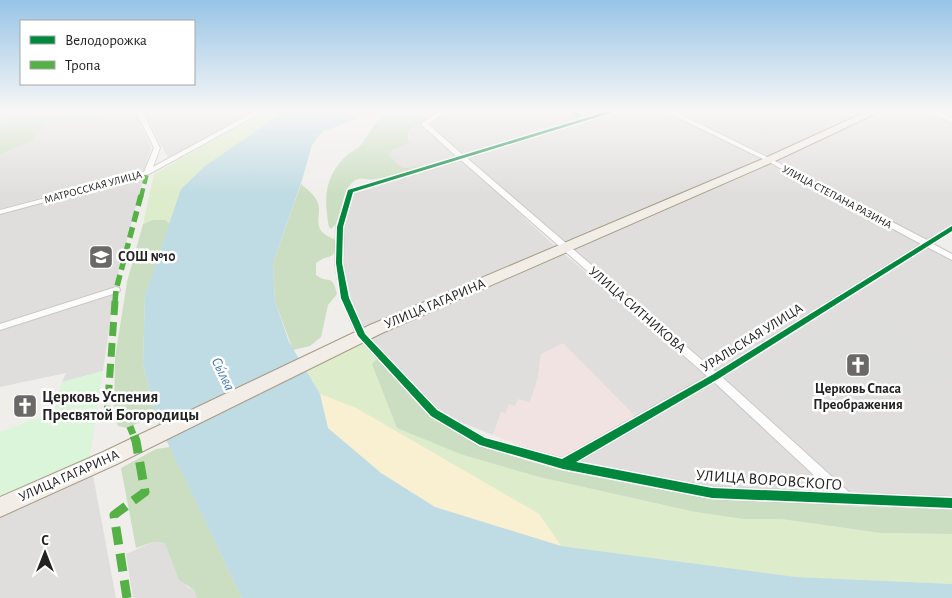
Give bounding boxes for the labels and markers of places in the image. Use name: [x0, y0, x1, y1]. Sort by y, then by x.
school or university icon: СОШ №10: [88, 244, 114, 270]
place label: СОШ №10: [118, 250, 176, 264]
church icon: Церковь Спаса Преображения: [845, 352, 871, 378]
place label: Церковь Спаса Преображения: [813, 382, 903, 412]
place label: Церковь Успения Пресвятой Богородицы: [42, 389, 199, 423]
church icon: Церковь Успения Пресвятой Богородицы: [12, 393, 38, 419]

